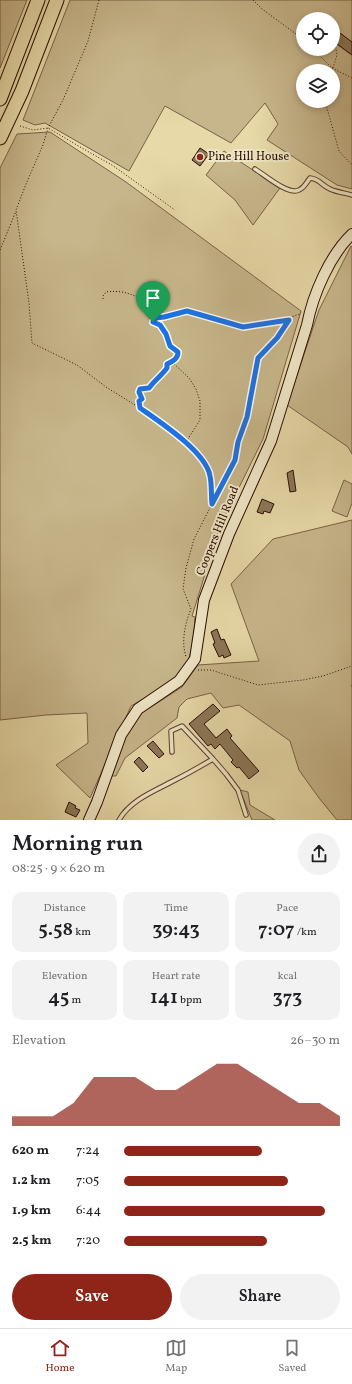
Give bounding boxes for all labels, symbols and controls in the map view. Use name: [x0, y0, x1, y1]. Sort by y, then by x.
map controls: [296, 12, 340, 108]
button: locate: [296, 12, 340, 56]
button: layers: [296, 64, 340, 108]
place label: Pine Hill House: [208, 149, 289, 165]
marker: Pine Hill House: [195, 152, 205, 162]
pin: [136, 281, 170, 322]
icon: arrive: [142, 287, 164, 309]
street label: Coopers Hill Road: [193, 484, 243, 578]
text: Morning run: [12, 829, 143, 860]
button: share: [298, 833, 340, 875]
text: 08:25 · 9 × 620 m: [12, 860, 105, 878]
text: Distance: [44, 901, 86, 916]
text: Time: [164, 901, 188, 916]
text: Pace: [276, 901, 298, 916]
text: 5.58: [38, 916, 73, 944]
text: 39:43: [152, 916, 200, 944]
text: 7:07: [258, 916, 295, 944]
text: km: [73, 925, 91, 940]
text: /km: [295, 925, 317, 940]
text: Elevation: [42, 969, 88, 984]
text: Heart rate: [152, 969, 200, 984]
text: kcal: [278, 969, 297, 984]
text: 45: [48, 984, 69, 1012]
text: 141: [150, 984, 178, 1012]
text: 373: [273, 984, 302, 1012]
text: m: [69, 993, 81, 1008]
text: bpm: [178, 993, 202, 1008]
text: Elevation: [12, 1032, 66, 1050]
text: 26–30 m: [290, 1032, 340, 1050]
text: 620 m: [12, 1142, 49, 1160]
text: 7:24: [76, 1142, 100, 1160]
text: 1.2 km: [12, 1172, 51, 1190]
text: 7:05: [76, 1172, 99, 1190]
text: 1.9 km: [12, 1202, 51, 1220]
text: 6:44: [76, 1202, 101, 1220]
text: 2.5 km: [12, 1232, 52, 1250]
text: 7:20: [76, 1232, 100, 1250]
button: Save: [12, 1274, 172, 1320]
button: Share: [180, 1274, 340, 1320]
tab: Home: [45, 1337, 75, 1376]
tab: Map: [165, 1337, 187, 1376]
tab: Saved: [278, 1337, 307, 1376]

